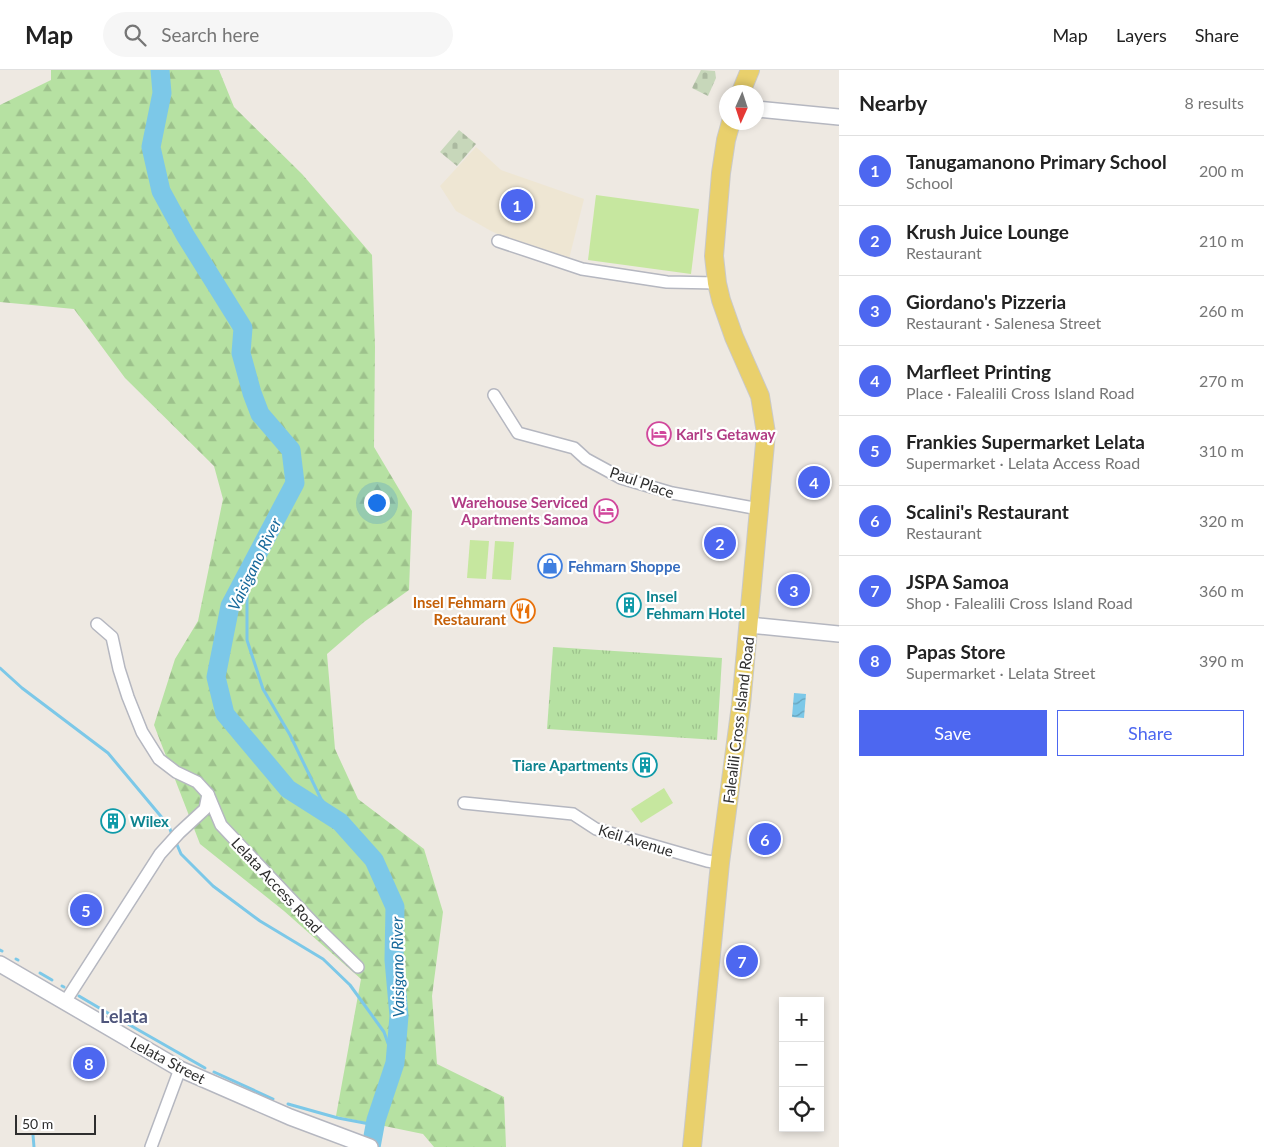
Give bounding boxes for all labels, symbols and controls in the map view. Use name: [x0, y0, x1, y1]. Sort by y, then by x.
search box: [103, 12, 453, 57]
text: Map: [25, 20, 73, 49]
icon: search: [121, 21, 149, 49]
text: Search here: [161, 23, 259, 46]
text: Map: [1052, 24, 1088, 46]
text: Layers: [1116, 24, 1167, 46]
text: Share: [1195, 24, 1239, 46]
north arrow: [719, 85, 764, 130]
text: Nearby: [859, 90, 927, 115]
text: 8 results: [1184, 93, 1244, 112]
text: Tanugamanono Primary School: [906, 150, 1167, 173]
text: 1: [870, 161, 880, 180]
text: 200 m: [1199, 161, 1244, 180]
text: School: [906, 173, 953, 192]
pin: 1: [501, 186, 533, 224]
text: Krush Juice Lounge: [906, 220, 1069, 243]
text: 2: [870, 231, 880, 250]
text: 210 m: [1199, 231, 1244, 250]
text: Restaurant: [906, 243, 982, 262]
text: Giordano's Pizzeria: [906, 290, 1066, 313]
text: 3: [870, 301, 880, 320]
text: 260 m: [1199, 301, 1244, 320]
text: Restaurant · Salenesa Street: [906, 313, 1101, 332]
text: Marfleet Printing: [906, 360, 1051, 383]
text: 4: [870, 371, 880, 390]
text: 270 m: [1199, 371, 1244, 390]
text: Place · Falealili Cross Island Road: [906, 383, 1134, 402]
hotel icon: Karl's Getaway: [646, 421, 672, 447]
place label: Karl's Getaway: [676, 425, 776, 443]
text: Frankies Supermarket Lelata: [906, 430, 1145, 453]
text: 5: [870, 441, 880, 460]
text: 310 m: [1199, 441, 1244, 460]
text: Supermarket · Lelata Access Road: [906, 453, 1140, 472]
street label: Paul Place: [607, 463, 677, 501]
pin: 4: [798, 463, 830, 501]
your location: [364, 490, 390, 516]
place label: Warehouse Serviced Apartments Samoa: [451, 493, 588, 528]
hotel icon: Warehouse Serviced Apartments Samoa: [593, 498, 619, 524]
text: Scalini's Restaurant: [906, 500, 1069, 523]
text: 6: [870, 511, 880, 530]
text: 320 m: [1199, 511, 1244, 530]
water label: Vaisigano River: [223, 514, 285, 613]
text: Restaurant: [906, 523, 982, 542]
pin: 2: [704, 524, 736, 562]
shop icon: Fehmarn Shoppe: [537, 553, 563, 579]
place label: Fehmarn Shoppe: [568, 557, 680, 575]
text: JSPA Samoa: [906, 570, 1009, 593]
pin: 3: [778, 571, 810, 609]
text: 7: [870, 581, 880, 600]
text: 360 m: [1199, 581, 1244, 600]
place label: Insel Fehmarn Hotel: [646, 587, 745, 622]
building icon: Insel Fehmarn Hotel: [616, 592, 642, 618]
place label: Insel Fehmarn Restaurant: [413, 593, 506, 628]
text: Shop · Falealili Cross Island Road: [906, 593, 1133, 612]
restaurant icon: Insel Fehmarn Restaurant: [510, 598, 536, 624]
street label: Falealili Cross Island Road: [719, 636, 757, 804]
text: Papas Store: [906, 640, 1005, 663]
text: 8: [870, 651, 880, 670]
text: 390 m: [1199, 651, 1244, 670]
text: Supermarket · Lelata Street: [906, 663, 1095, 682]
button: Save: [859, 710, 1047, 756]
button: Share: [1057, 710, 1244, 756]
building icon: Tiare Apartments: [632, 752, 658, 778]
place label: Tiare Apartments: [512, 756, 628, 774]
building icon: Wilex: [100, 808, 126, 834]
place label: Wilex: [130, 812, 169, 830]
street label: Keil Avenue: [596, 820, 676, 860]
pin: 6: [749, 820, 781, 858]
street label: Lelata Access Road: [228, 833, 326, 937]
pin: 5: [70, 891, 102, 929]
water label: Vaisigano River: [387, 916, 407, 1017]
pin: 7: [726, 942, 758, 980]
map controls: [779, 997, 824, 1132]
button: +: [779, 997, 824, 1042]
district label: Lelata: [100, 1005, 148, 1027]
street label: Lelata Street: [128, 1033, 209, 1088]
button: −: [779, 1042, 824, 1087]
pin: 8: [73, 1044, 105, 1082]
button: locate: [779, 1087, 824, 1132]
scale bar: [15, 1112, 96, 1135]
text: 50 m: [22, 1115, 53, 1132]

